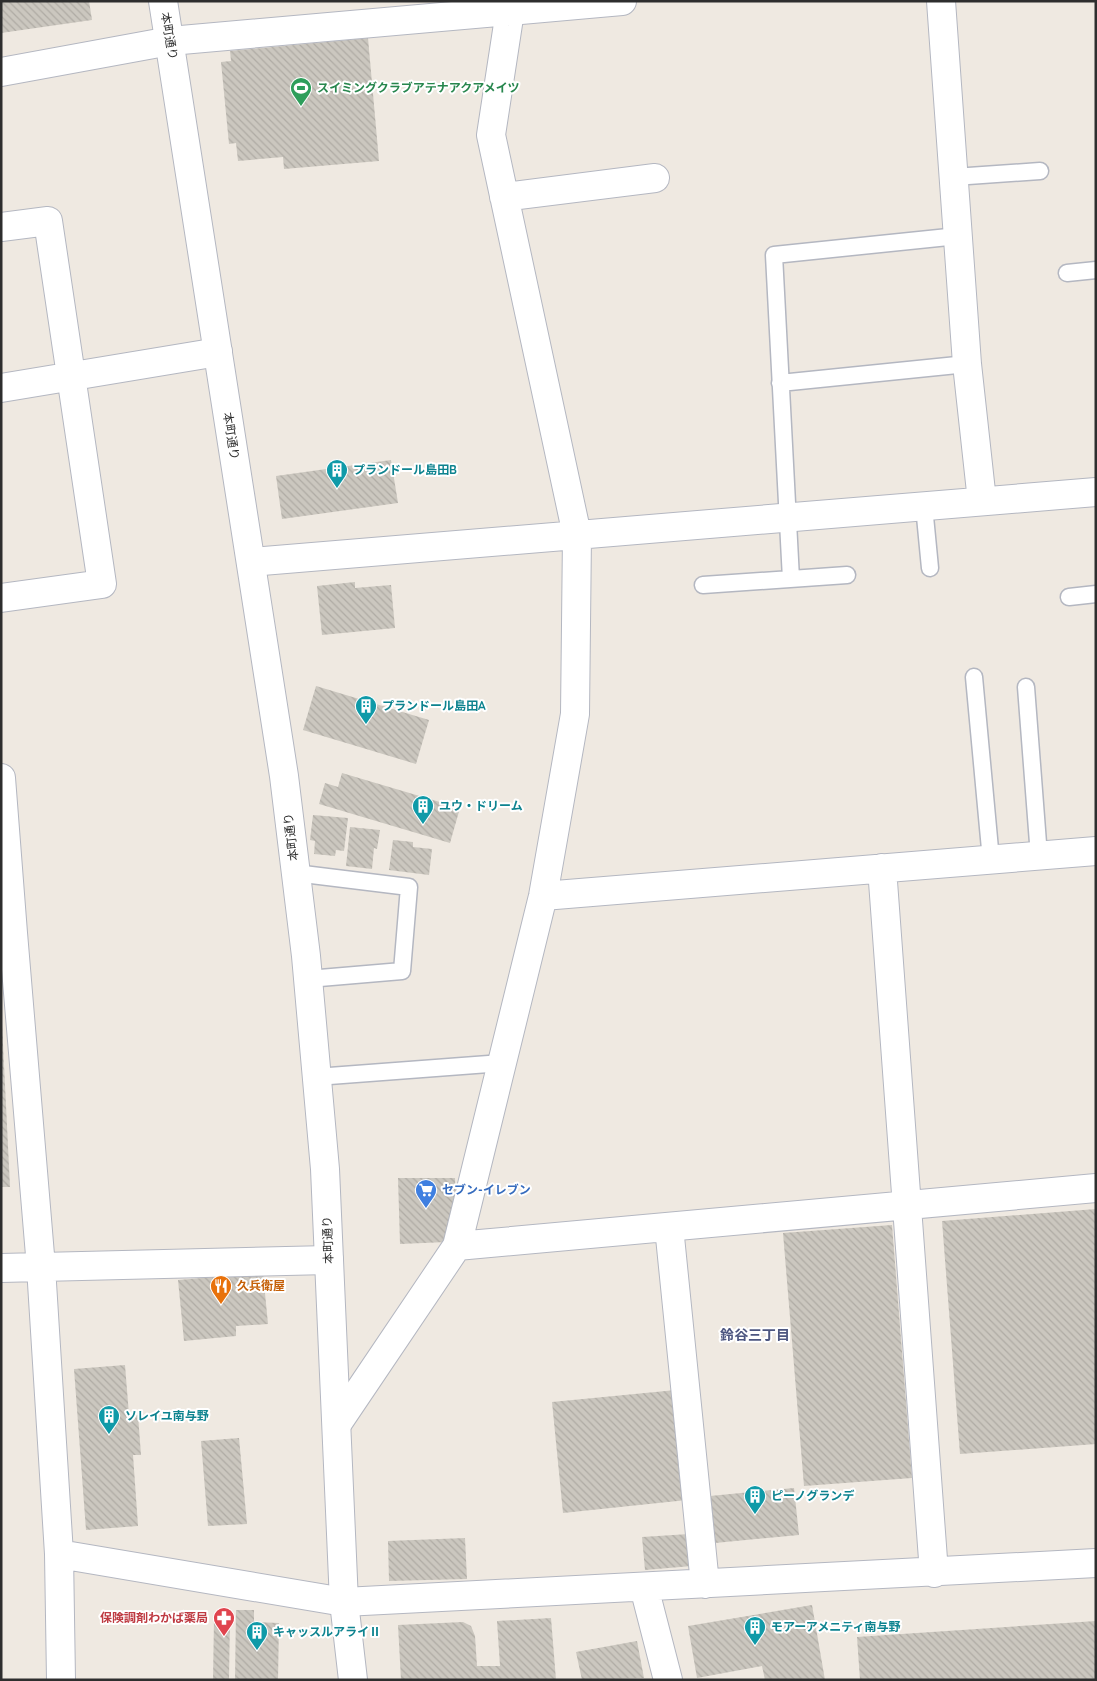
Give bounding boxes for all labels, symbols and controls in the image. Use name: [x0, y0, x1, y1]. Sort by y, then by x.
street label: 本町通り: [158, 11, 181, 61]
sports icon: スイミングクラブアテナアクアメイツ: [289, 76, 313, 107]
place label: スイミングクラブアテナアクアメイツ: [317, 80, 520, 95]
street label: 本町通り: [220, 411, 243, 461]
building icon: プランドール島田B: [325, 458, 349, 489]
place label: プランドール島田B: [353, 462, 457, 477]
building icon: プランドール島田A: [354, 694, 378, 725]
place label: プランドール島田A: [382, 698, 486, 713]
building icon: ユウ・ドリーム: [411, 794, 435, 825]
place label: ユウ・ドリーム: [439, 798, 523, 813]
street label: 本町通り: [280, 812, 301, 862]
supermarket icon: セブン-イレブン: [414, 1178, 438, 1209]
place label: セブン-イレブン: [442, 1182, 531, 1197]
street label: 本町通り: [319, 1216, 336, 1264]
restaurant icon: 久兵衛屋: [209, 1274, 233, 1305]
place label: 久兵衛屋: [237, 1278, 285, 1293]
district label: 鈴谷三丁目: [720, 1326, 790, 1344]
building icon: ソレイユ南与野: [97, 1404, 121, 1435]
place label: ソレイユ南与野: [125, 1408, 209, 1423]
building icon: ピーノグランデ: [743, 1484, 767, 1515]
place label: ピーノグランデ: [771, 1488, 855, 1503]
pharmacy icon: 保険調剤わかば薬局: [212, 1606, 236, 1637]
place label: 保険調剤わかば薬局: [100, 1610, 208, 1625]
building icon: モアーアメニティ南与野: [743, 1615, 767, 1646]
place label: モアーアメニティ南与野: [771, 1619, 900, 1634]
building icon: キャッスルアライⅡ: [245, 1620, 269, 1651]
place label: キャッスルアライⅡ: [273, 1624, 381, 1639]

